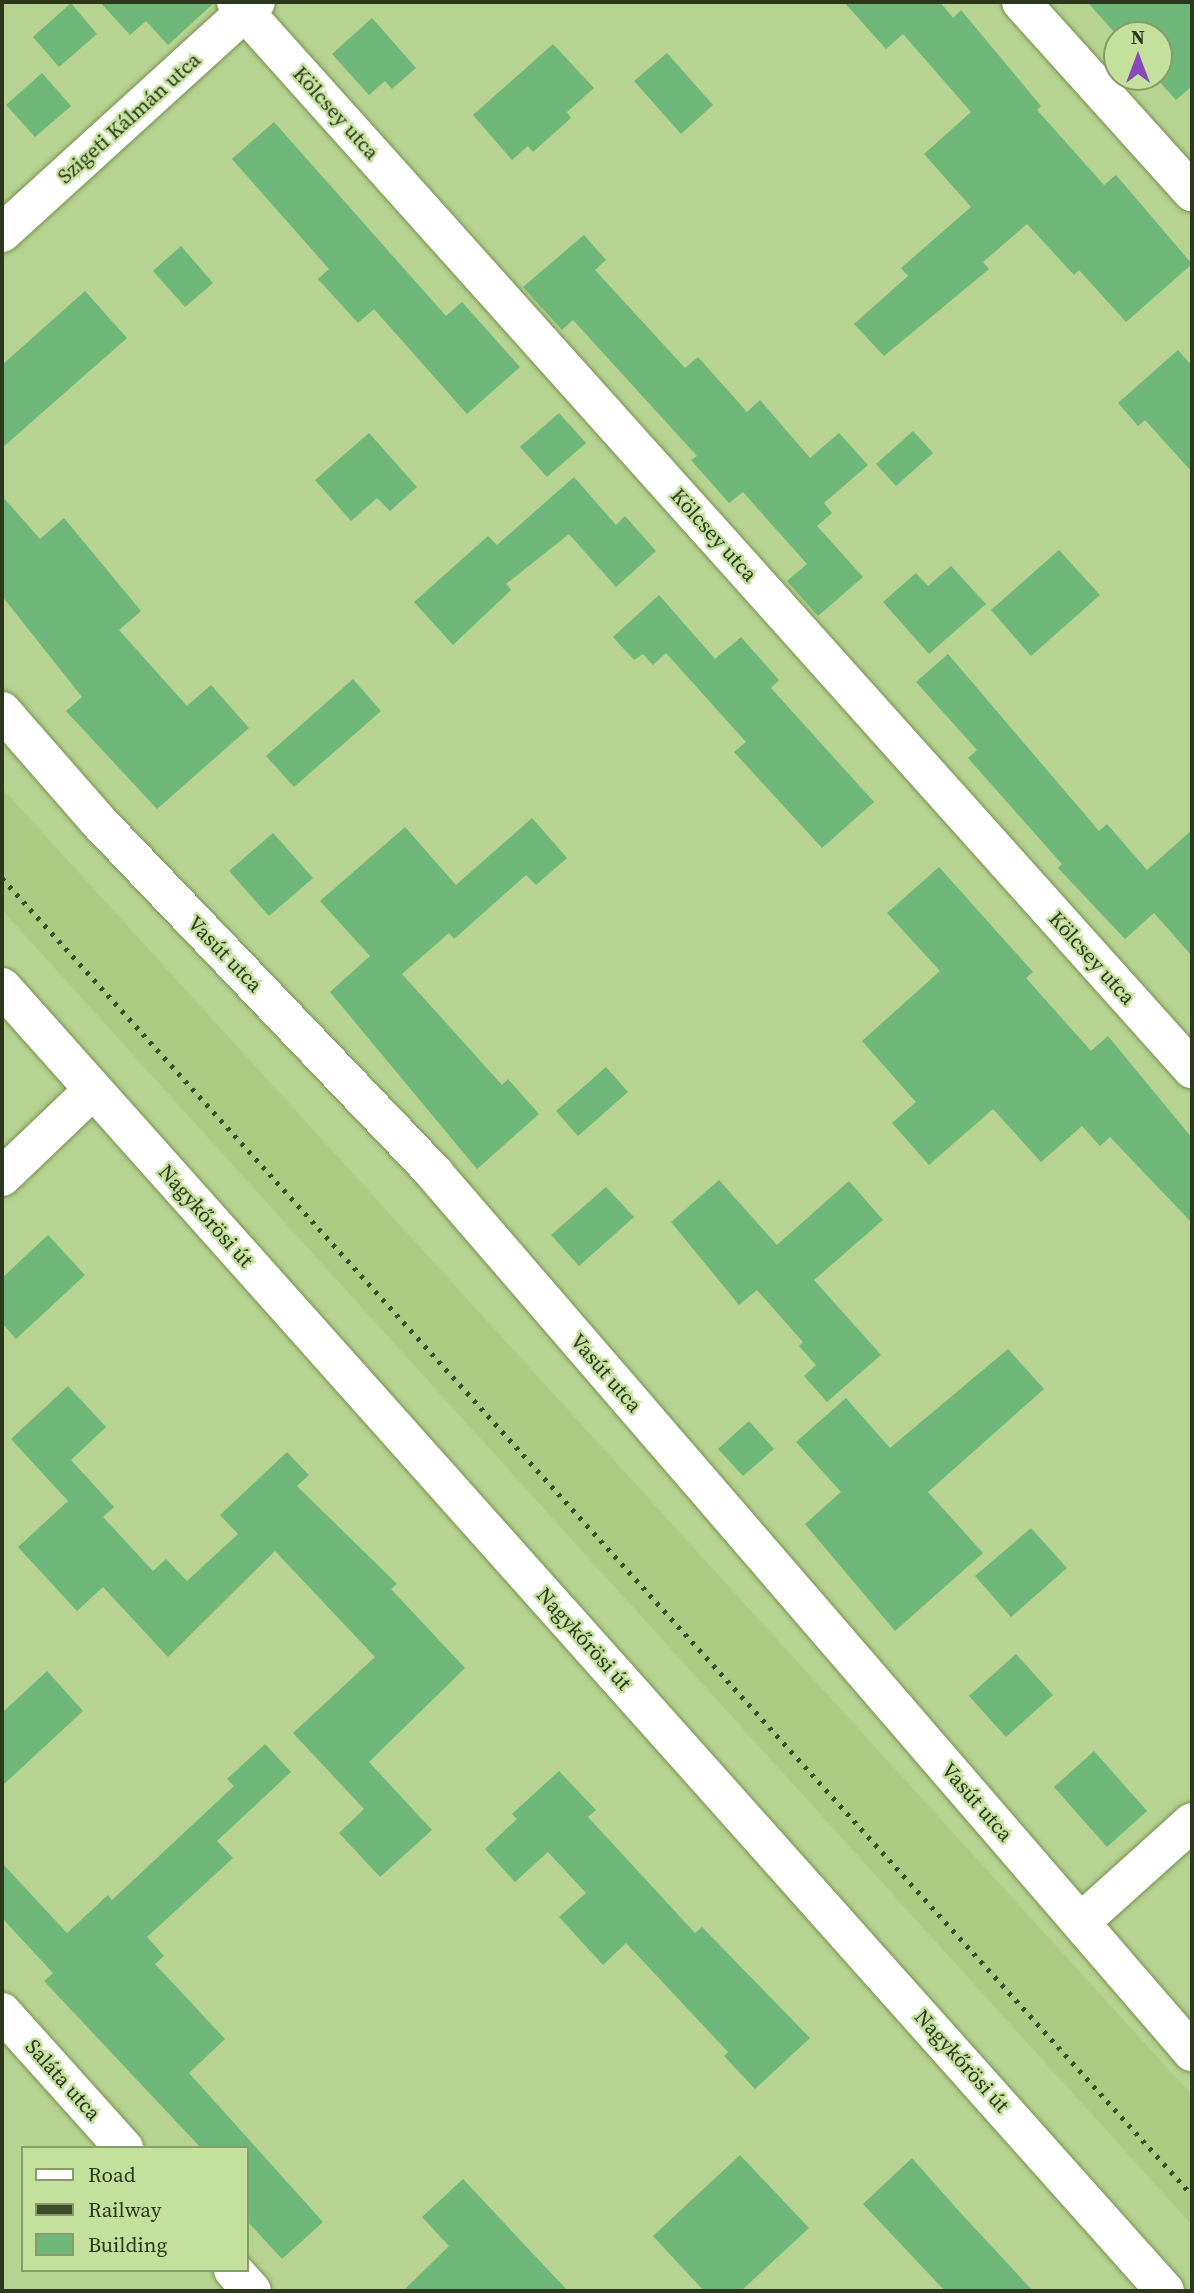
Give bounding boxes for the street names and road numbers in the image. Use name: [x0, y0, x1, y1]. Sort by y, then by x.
street label: Szigeti Kálmán utca: [52, 47, 206, 189]
street label: Kölcsey utca: [288, 61, 384, 165]
street label: Kölcsey utca: [666, 483, 762, 587]
street label: Kölcsey utca: [1044, 906, 1140, 1010]
street label: Vasút utca: [183, 911, 267, 997]
street label: Nagykőrösi út: [153, 1160, 259, 1272]
street label: Vasút utca: [565, 1328, 647, 1418]
street label: Nagykőrösi út: [531, 1583, 637, 1695]
street label: Vasút utca: [936, 1757, 1018, 1847]
street label: Nagykőrösi út: [909, 2005, 1015, 2117]
street label: Saláta utca: [20, 2034, 106, 2126]

